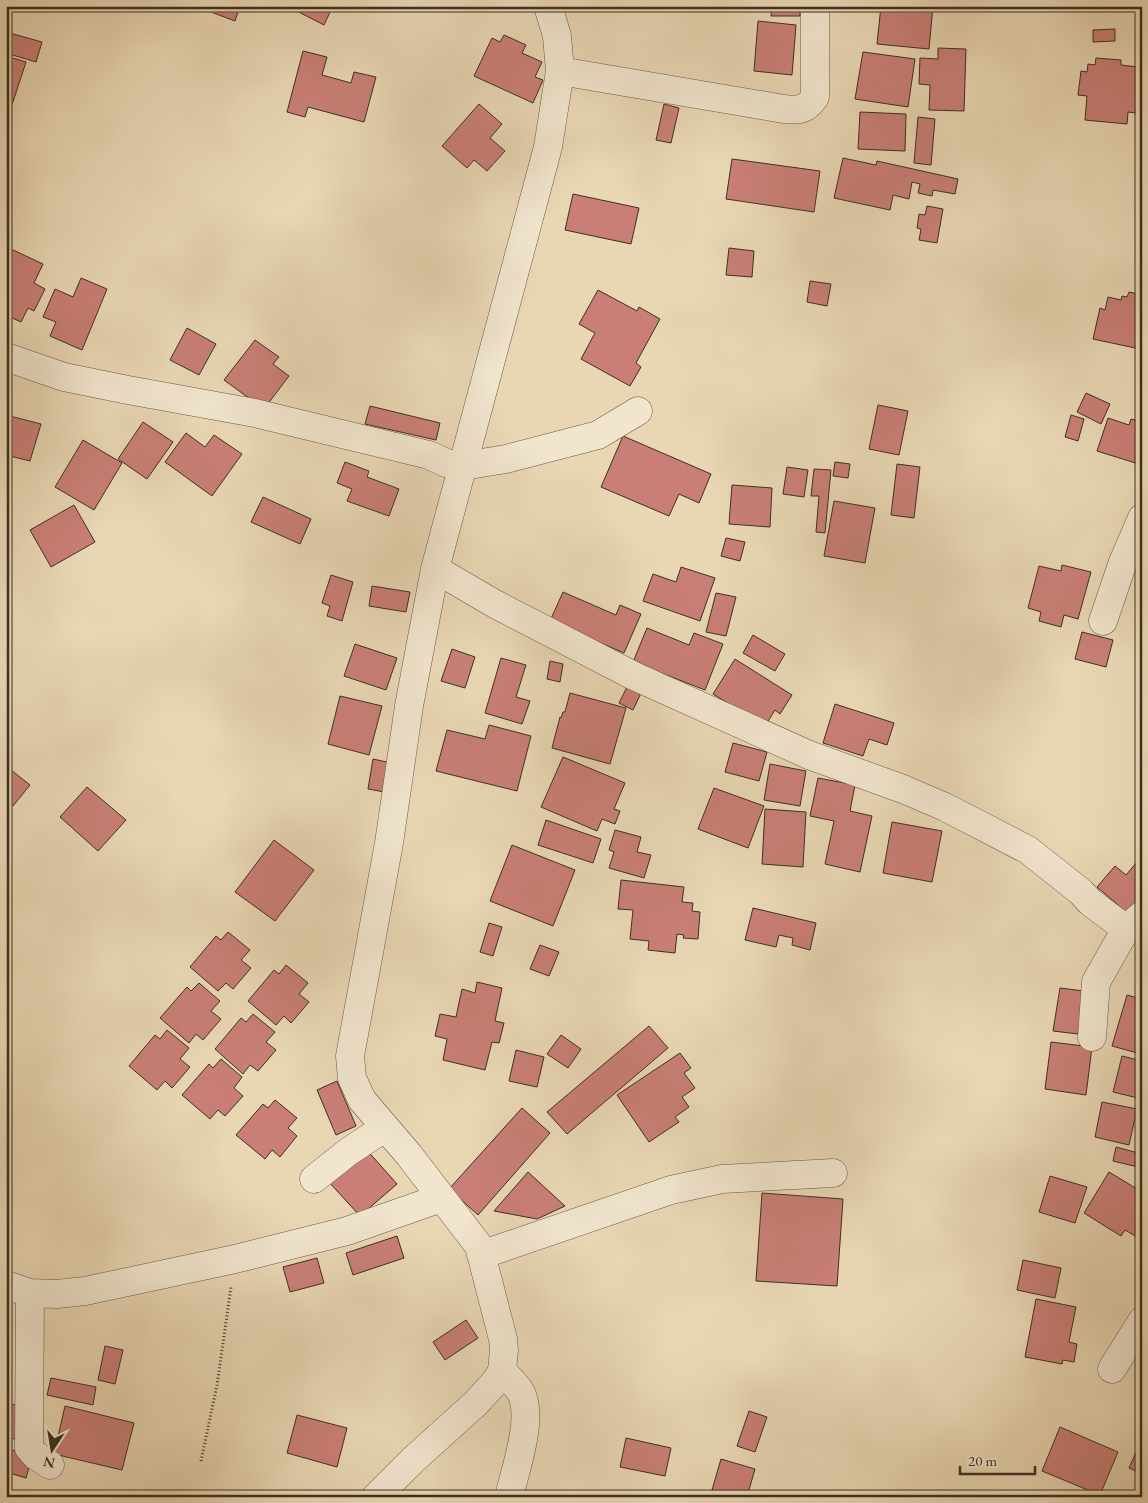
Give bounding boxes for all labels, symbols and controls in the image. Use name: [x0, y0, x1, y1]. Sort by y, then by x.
north arrow: [28, 1426, 78, 1476]
scale bar: [960, 1443, 1036, 1475]
text: 20 m: [968, 1451, 997, 1470]
text: N: [41, 1453, 57, 1473]

